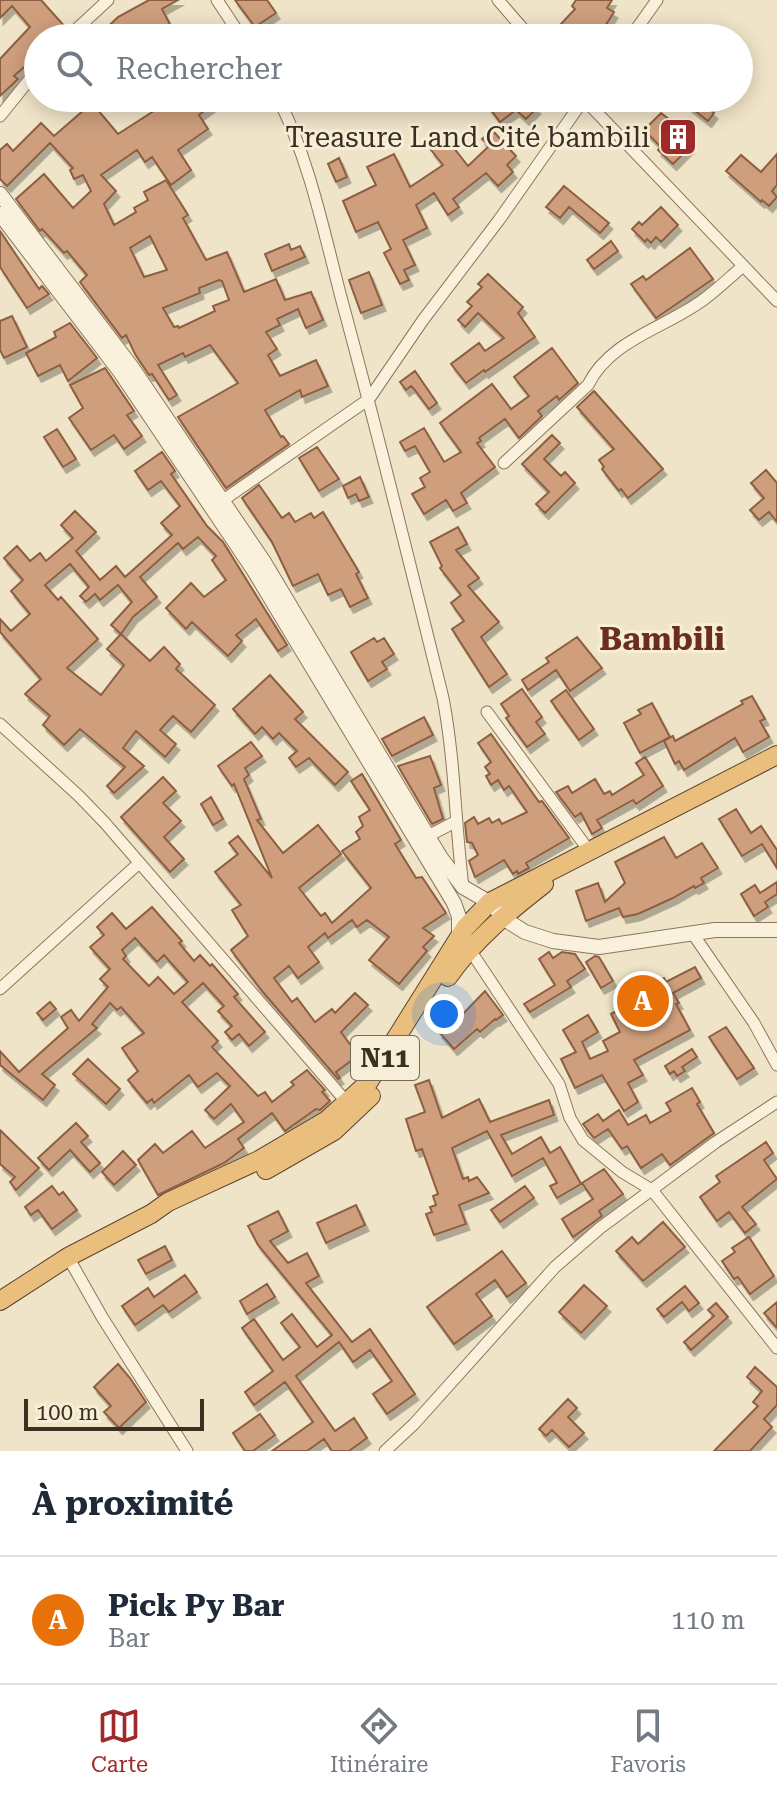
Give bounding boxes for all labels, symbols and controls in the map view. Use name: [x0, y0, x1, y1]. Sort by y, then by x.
search box: [24, 24, 753, 112]
icon: search: [52, 46, 96, 90]
text: Rechercher: [116, 51, 283, 86]
building icon: Treasure Land Cité bambili: [657, 116, 699, 158]
place label: Treasure Land Cité bambili: [285, 121, 650, 154]
district label: Bambili: [599, 620, 725, 658]
pin: A: [617, 971, 669, 1031]
your location: [424, 994, 464, 1034]
road number: N11: [351, 1036, 419, 1080]
scale bar: [24, 1395, 204, 1431]
text: 100 m: [36, 1400, 99, 1425]
text: À proximité: [32, 1483, 233, 1523]
text: Pick Py Bar: [108, 1588, 285, 1623]
text: A: [49, 1605, 67, 1635]
text: 110 m: [671, 1605, 745, 1635]
text: Bar: [108, 1623, 150, 1653]
tab: Carte: [91, 1704, 148, 1777]
tab: Itinéraire: [330, 1704, 428, 1777]
tab: Favoris: [610, 1704, 686, 1777]

